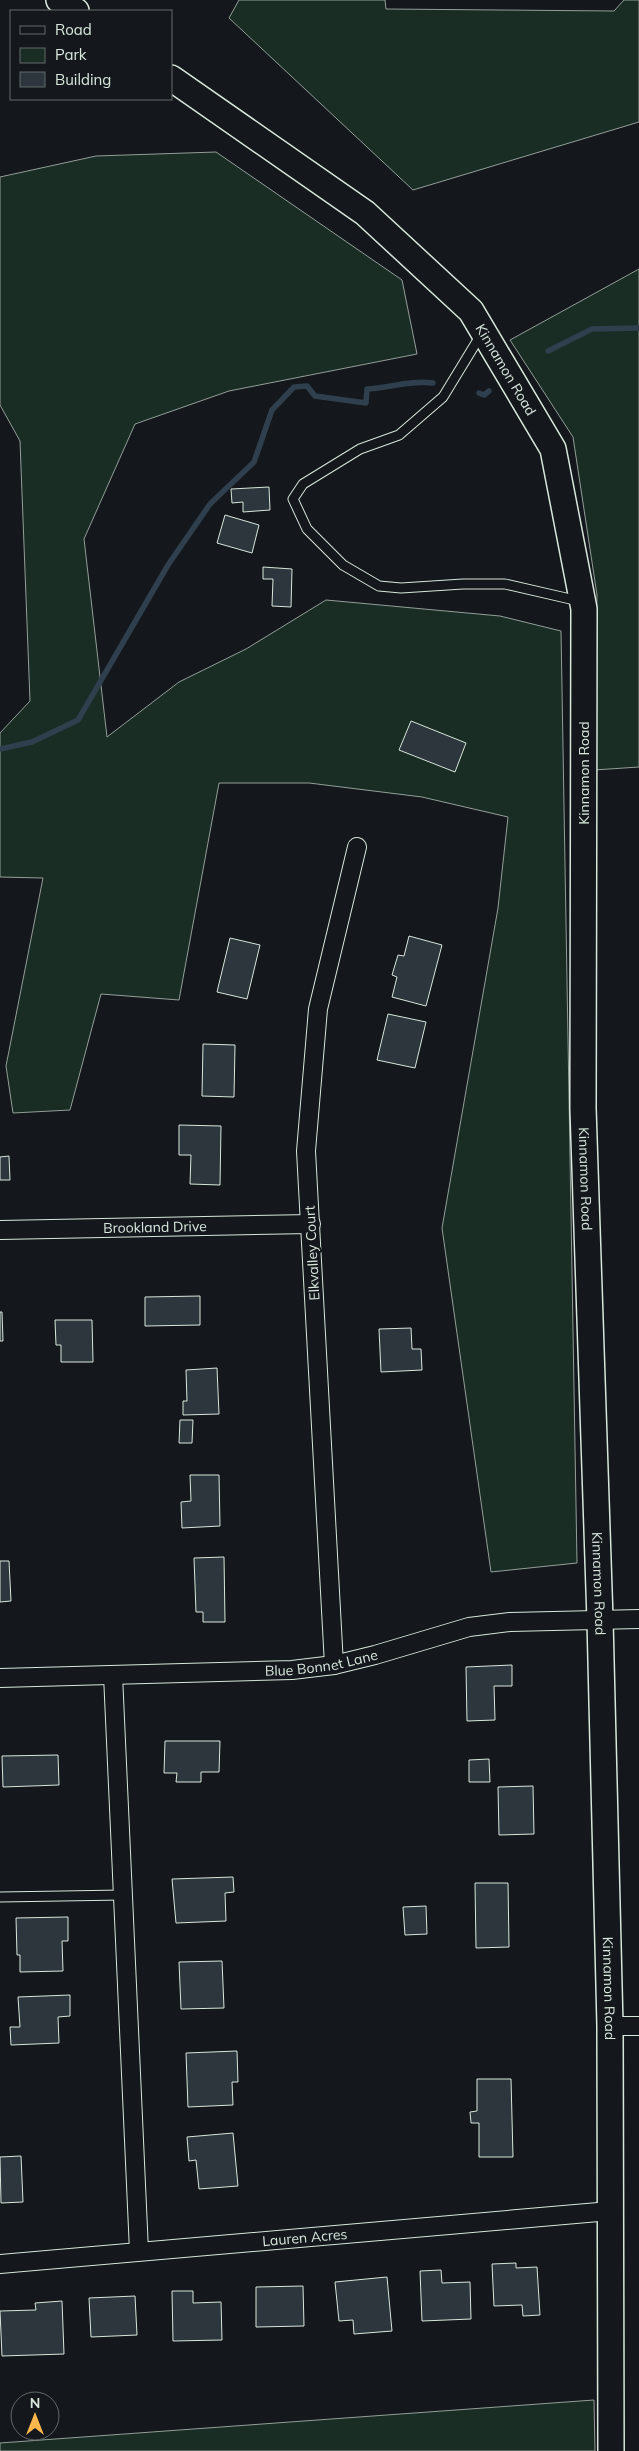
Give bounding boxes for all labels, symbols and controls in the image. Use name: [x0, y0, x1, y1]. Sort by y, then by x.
legend: [10, 10, 172, 100]
text: Road: [55, 20, 92, 39]
text: Park: [55, 45, 87, 64]
text: Building: [55, 70, 111, 89]
street label: Kinnamon Road: [472, 321, 540, 419]
street label: Kinnamon Road: [575, 721, 593, 825]
street label: Kinnamon Road: [575, 1127, 596, 1231]
street label: Elkvalley Court: [301, 1205, 323, 1301]
street label: Brookland Drive: [103, 1217, 207, 1237]
street label: Kinnamon Road: [588, 1531, 609, 1636]
street label: Blue Bonnet Lane: [265, 1646, 380, 1680]
street label: Kinnamon Road: [599, 1936, 619, 2040]
street label: Lauren Acres: [262, 2225, 348, 2250]
north arrow: [10, 2391, 60, 2441]
text: N: [30, 2394, 40, 2412]

